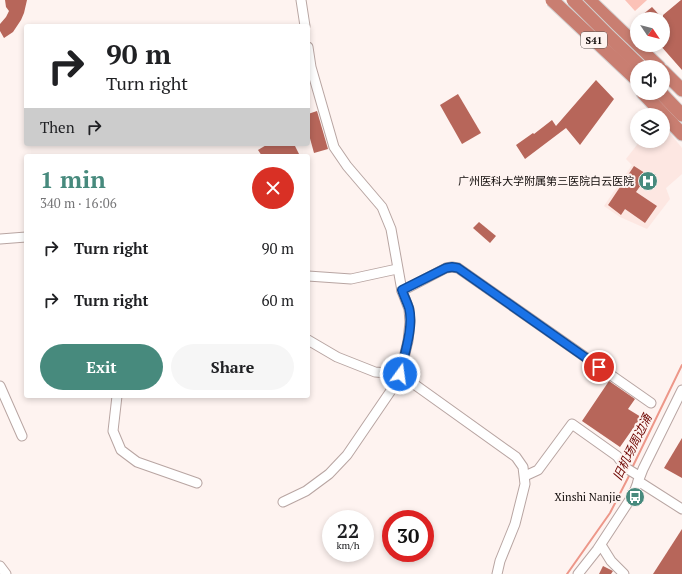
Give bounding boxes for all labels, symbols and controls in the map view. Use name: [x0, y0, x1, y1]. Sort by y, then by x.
north arrow: [630, 12, 670, 52]
map controls: [630, 12, 670, 148]
road number: S41: [581, 32, 607, 48]
text: 90 m: [106, 35, 171, 72]
icon: right: [40, 40, 92, 92]
button: sound: [630, 60, 670, 100]
text: Turn right: [106, 71, 188, 95]
button: layers: [630, 108, 670, 148]
icon: right: [83, 116, 105, 138]
text: Then: [40, 117, 75, 137]
text: 1 min: [40, 163, 106, 195]
button: close: [252, 167, 294, 209]
hospital icon: 广州医科大学附属第三医院白云医院: [637, 170, 659, 192]
place label: 广州医科大学附属第三医院白云医院: [458, 174, 634, 188]
text: 340 m · 16:06: [40, 194, 117, 212]
icon: right: [40, 237, 62, 259]
text: Turn right: [74, 238, 149, 258]
text: 90 m: [261, 238, 294, 258]
icon: right: [40, 289, 62, 311]
text: Turn right: [74, 290, 149, 310]
text: 60 m: [261, 290, 294, 310]
button: Exit: [40, 344, 163, 390]
button: Share: [171, 344, 294, 390]
pin: [582, 350, 616, 384]
position arrow: [379, 353, 421, 395]
icon: arrive: [588, 356, 610, 378]
water label: 旧机场周边涌: [609, 410, 655, 483]
bus stop icon: Xinshi Nanjie: [624, 486, 646, 508]
place label: Xinshi Nanjie: [554, 490, 621, 504]
speed limit sign: 30: [382, 510, 434, 562]
text: 22: [337, 517, 359, 544]
text: km/h: [336, 539, 360, 552]

